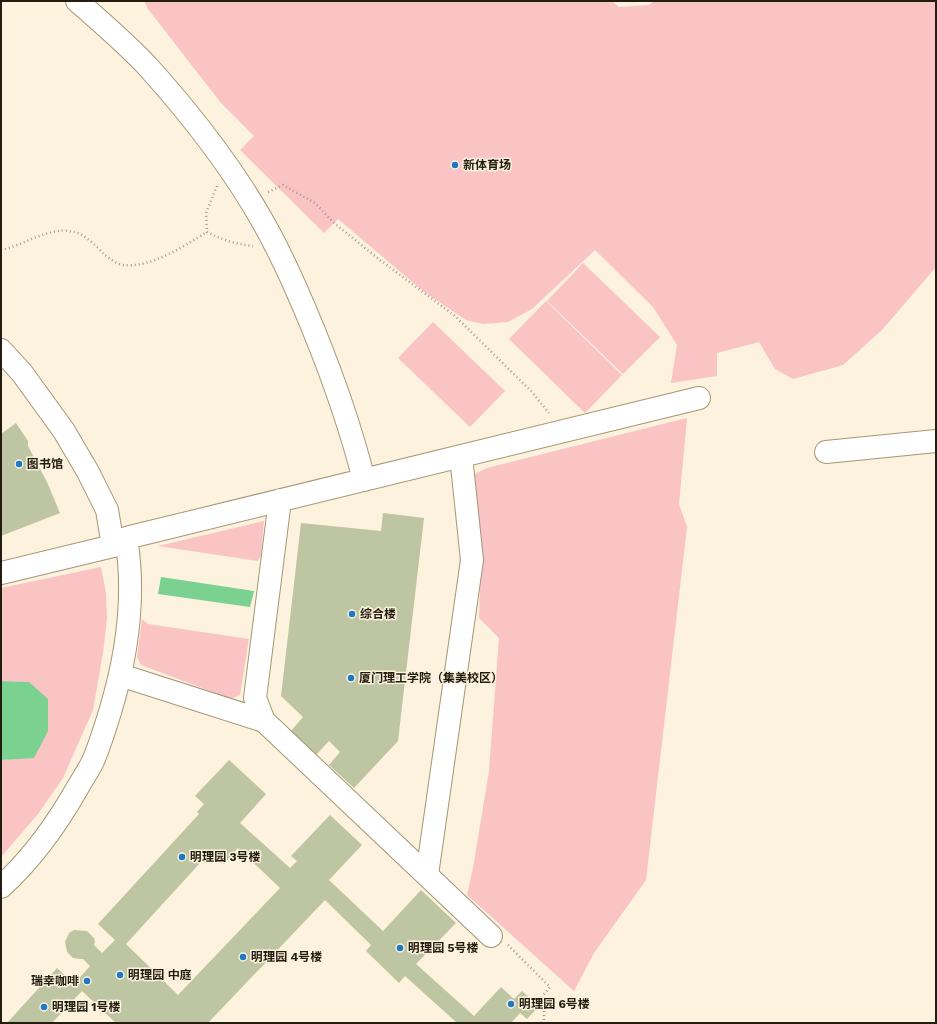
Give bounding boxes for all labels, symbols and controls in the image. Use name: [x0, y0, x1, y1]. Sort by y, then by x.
place label: 新体育场: [463, 158, 511, 172]
marker: 新体育场: [450, 160, 460, 170]
place label: 图书馆: [27, 457, 63, 471]
marker: 图书馆: [14, 459, 24, 469]
place label: 综合楼: [360, 607, 396, 621]
marker: 综合楼: [347, 609, 357, 619]
place label: 厦门理工学院（集美校区）: [359, 671, 503, 685]
marker: 厦门理工学院（集美校区）: [346, 673, 356, 683]
place label: 明理园 3号楼: [190, 850, 261, 864]
marker: 明理园 3号楼: [177, 852, 187, 862]
place label: 明理园 5号楼: [408, 941, 478, 955]
marker: 明理园 5号楼: [395, 943, 405, 953]
place label: 明理园 4号楼: [251, 950, 322, 964]
marker: 明理园 4号楼: [238, 952, 248, 962]
place label: 明理园 中庭: [128, 968, 191, 982]
marker: 明理园 中庭: [115, 970, 125, 980]
place label: 瑞幸咖啡: [31, 974, 79, 988]
marker: 瑞幸咖啡: [82, 976, 92, 986]
place label: 明理园 6号楼: [519, 997, 590, 1011]
marker: 明理园 6号楼: [506, 999, 516, 1009]
place label: 明理园 1号楼: [52, 1000, 121, 1014]
marker: 明理园 1号楼: [39, 1002, 49, 1012]

